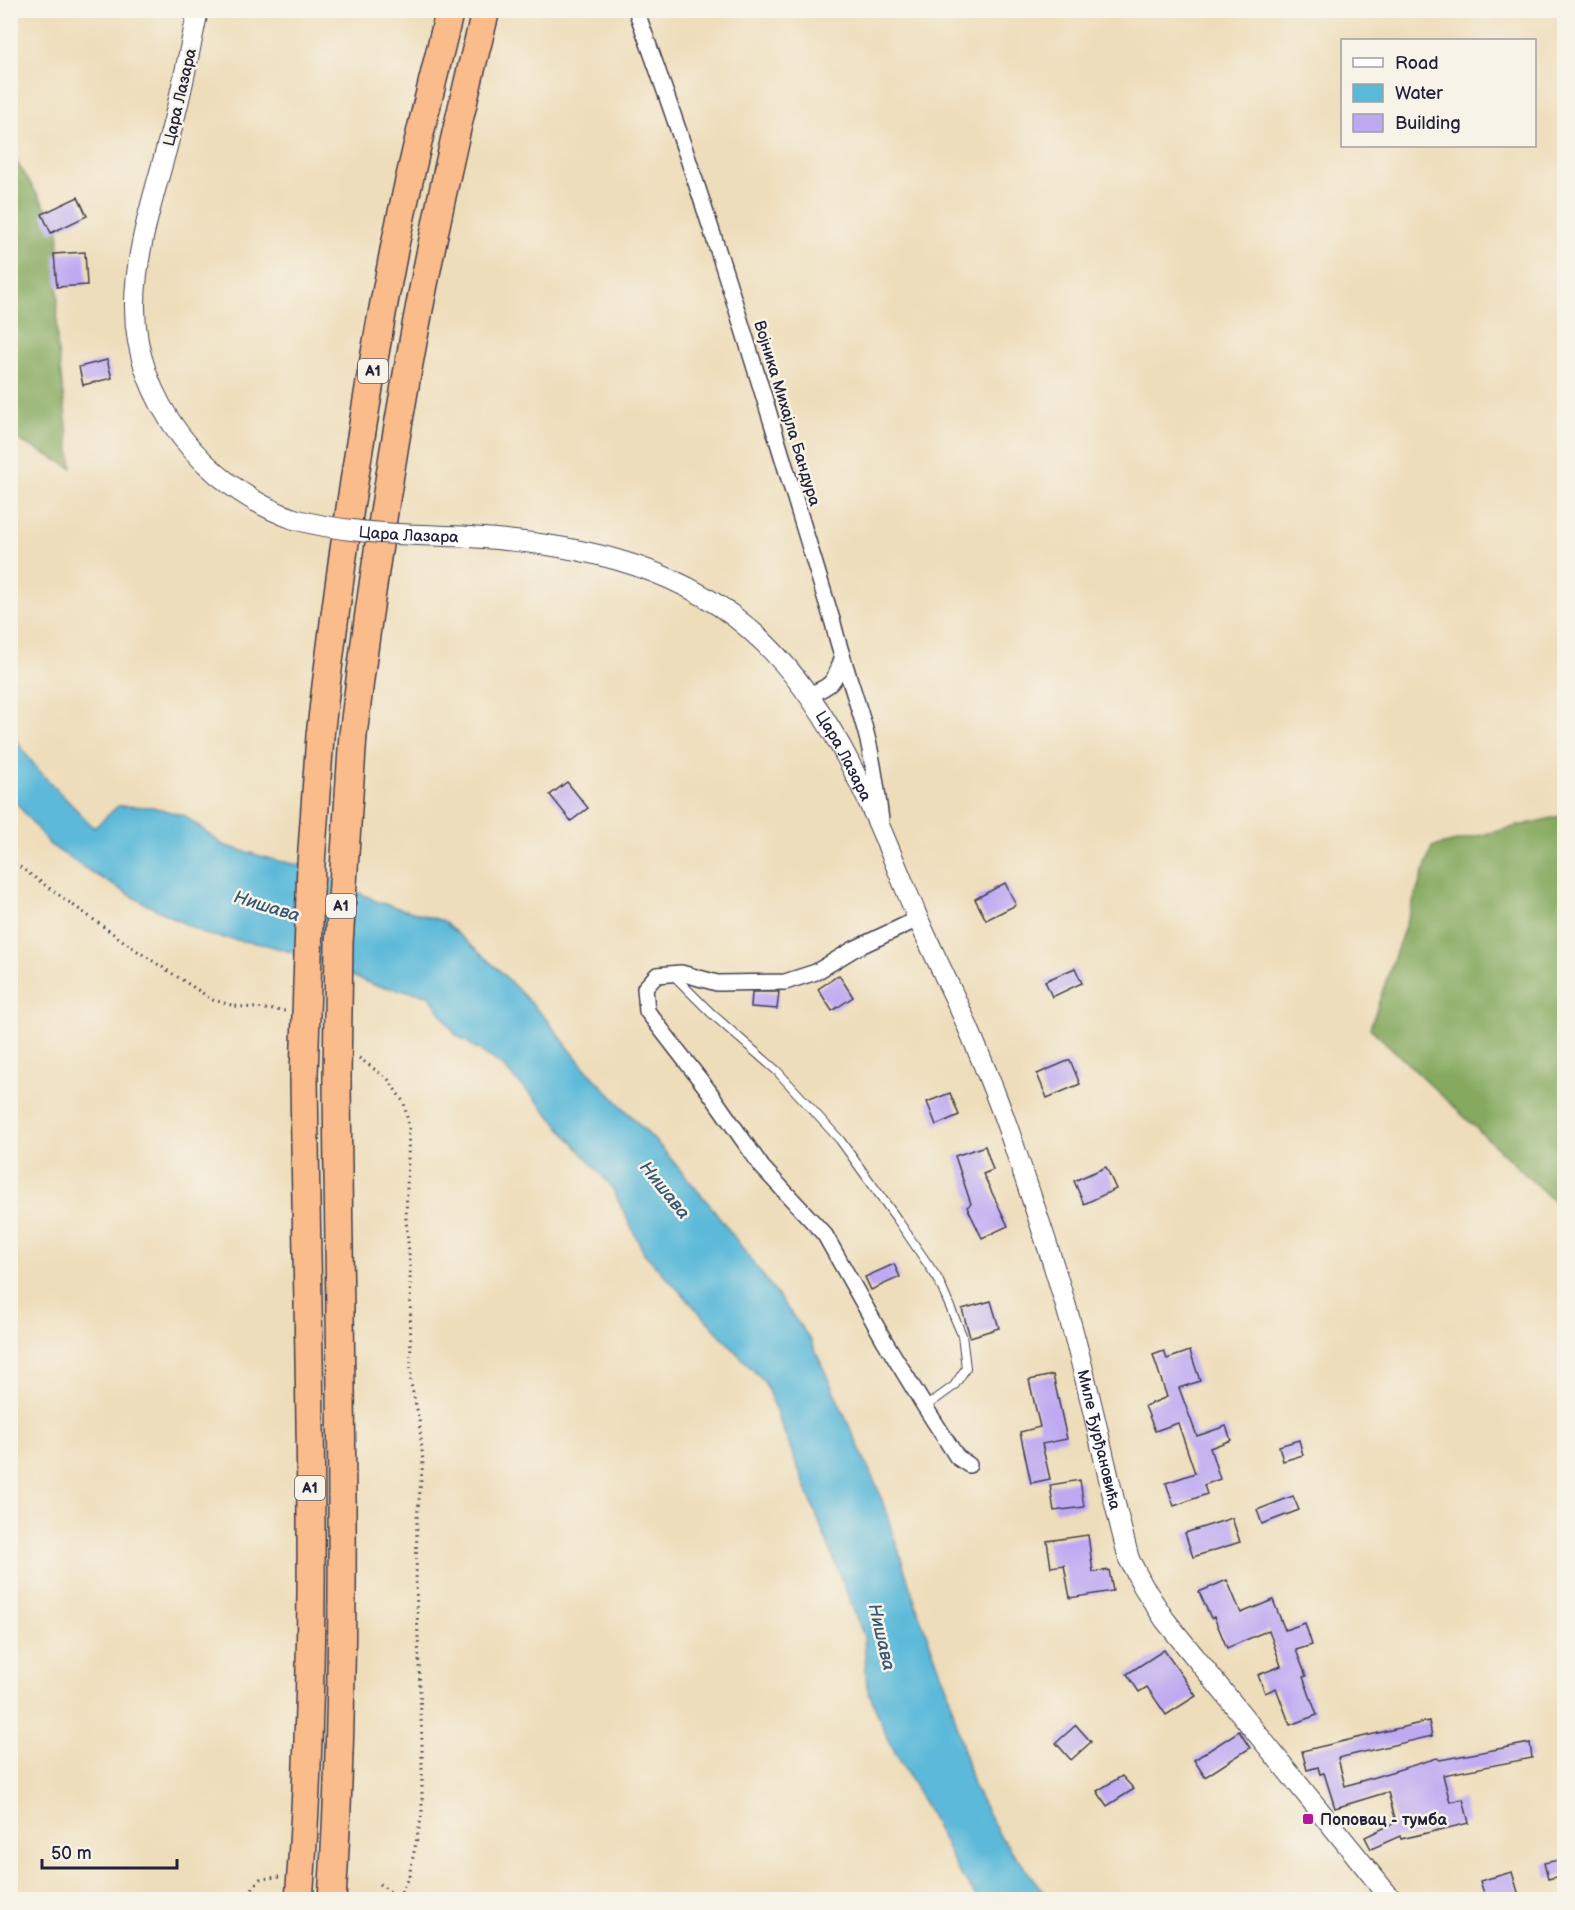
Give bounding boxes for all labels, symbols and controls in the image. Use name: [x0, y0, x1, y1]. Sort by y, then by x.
legend: [1341, 39, 1536, 147]
street label: Цара Лазара: [160, 46, 201, 148]
text: Road: [1395, 53, 1439, 74]
text: Water: [1395, 83, 1443, 104]
text: Building: [1395, 113, 1461, 134]
street label: Војника Михајла Бандура: [749, 318, 824, 509]
road number: A1: [358, 359, 388, 383]
street label: Цара Лазара: [358, 523, 459, 548]
street label: Цара Лазара: [811, 708, 875, 805]
water label: Нишава: [231, 886, 302, 926]
road number: A1: [326, 894, 356, 918]
water label: Нишава: [635, 1157, 694, 1223]
street label: Миле Ђурђановића: [1072, 1368, 1124, 1512]
road number: A1: [295, 1476, 325, 1500]
water label: Нишава: [864, 1602, 899, 1673]
place label: Поповац - тумба: [1320, 1811, 1447, 1830]
marker: Поповац - тумба: [1301, 1812, 1315, 1826]
scale bar: [42, 1832, 177, 1870]
text: 50 m: [51, 1843, 92, 1864]

